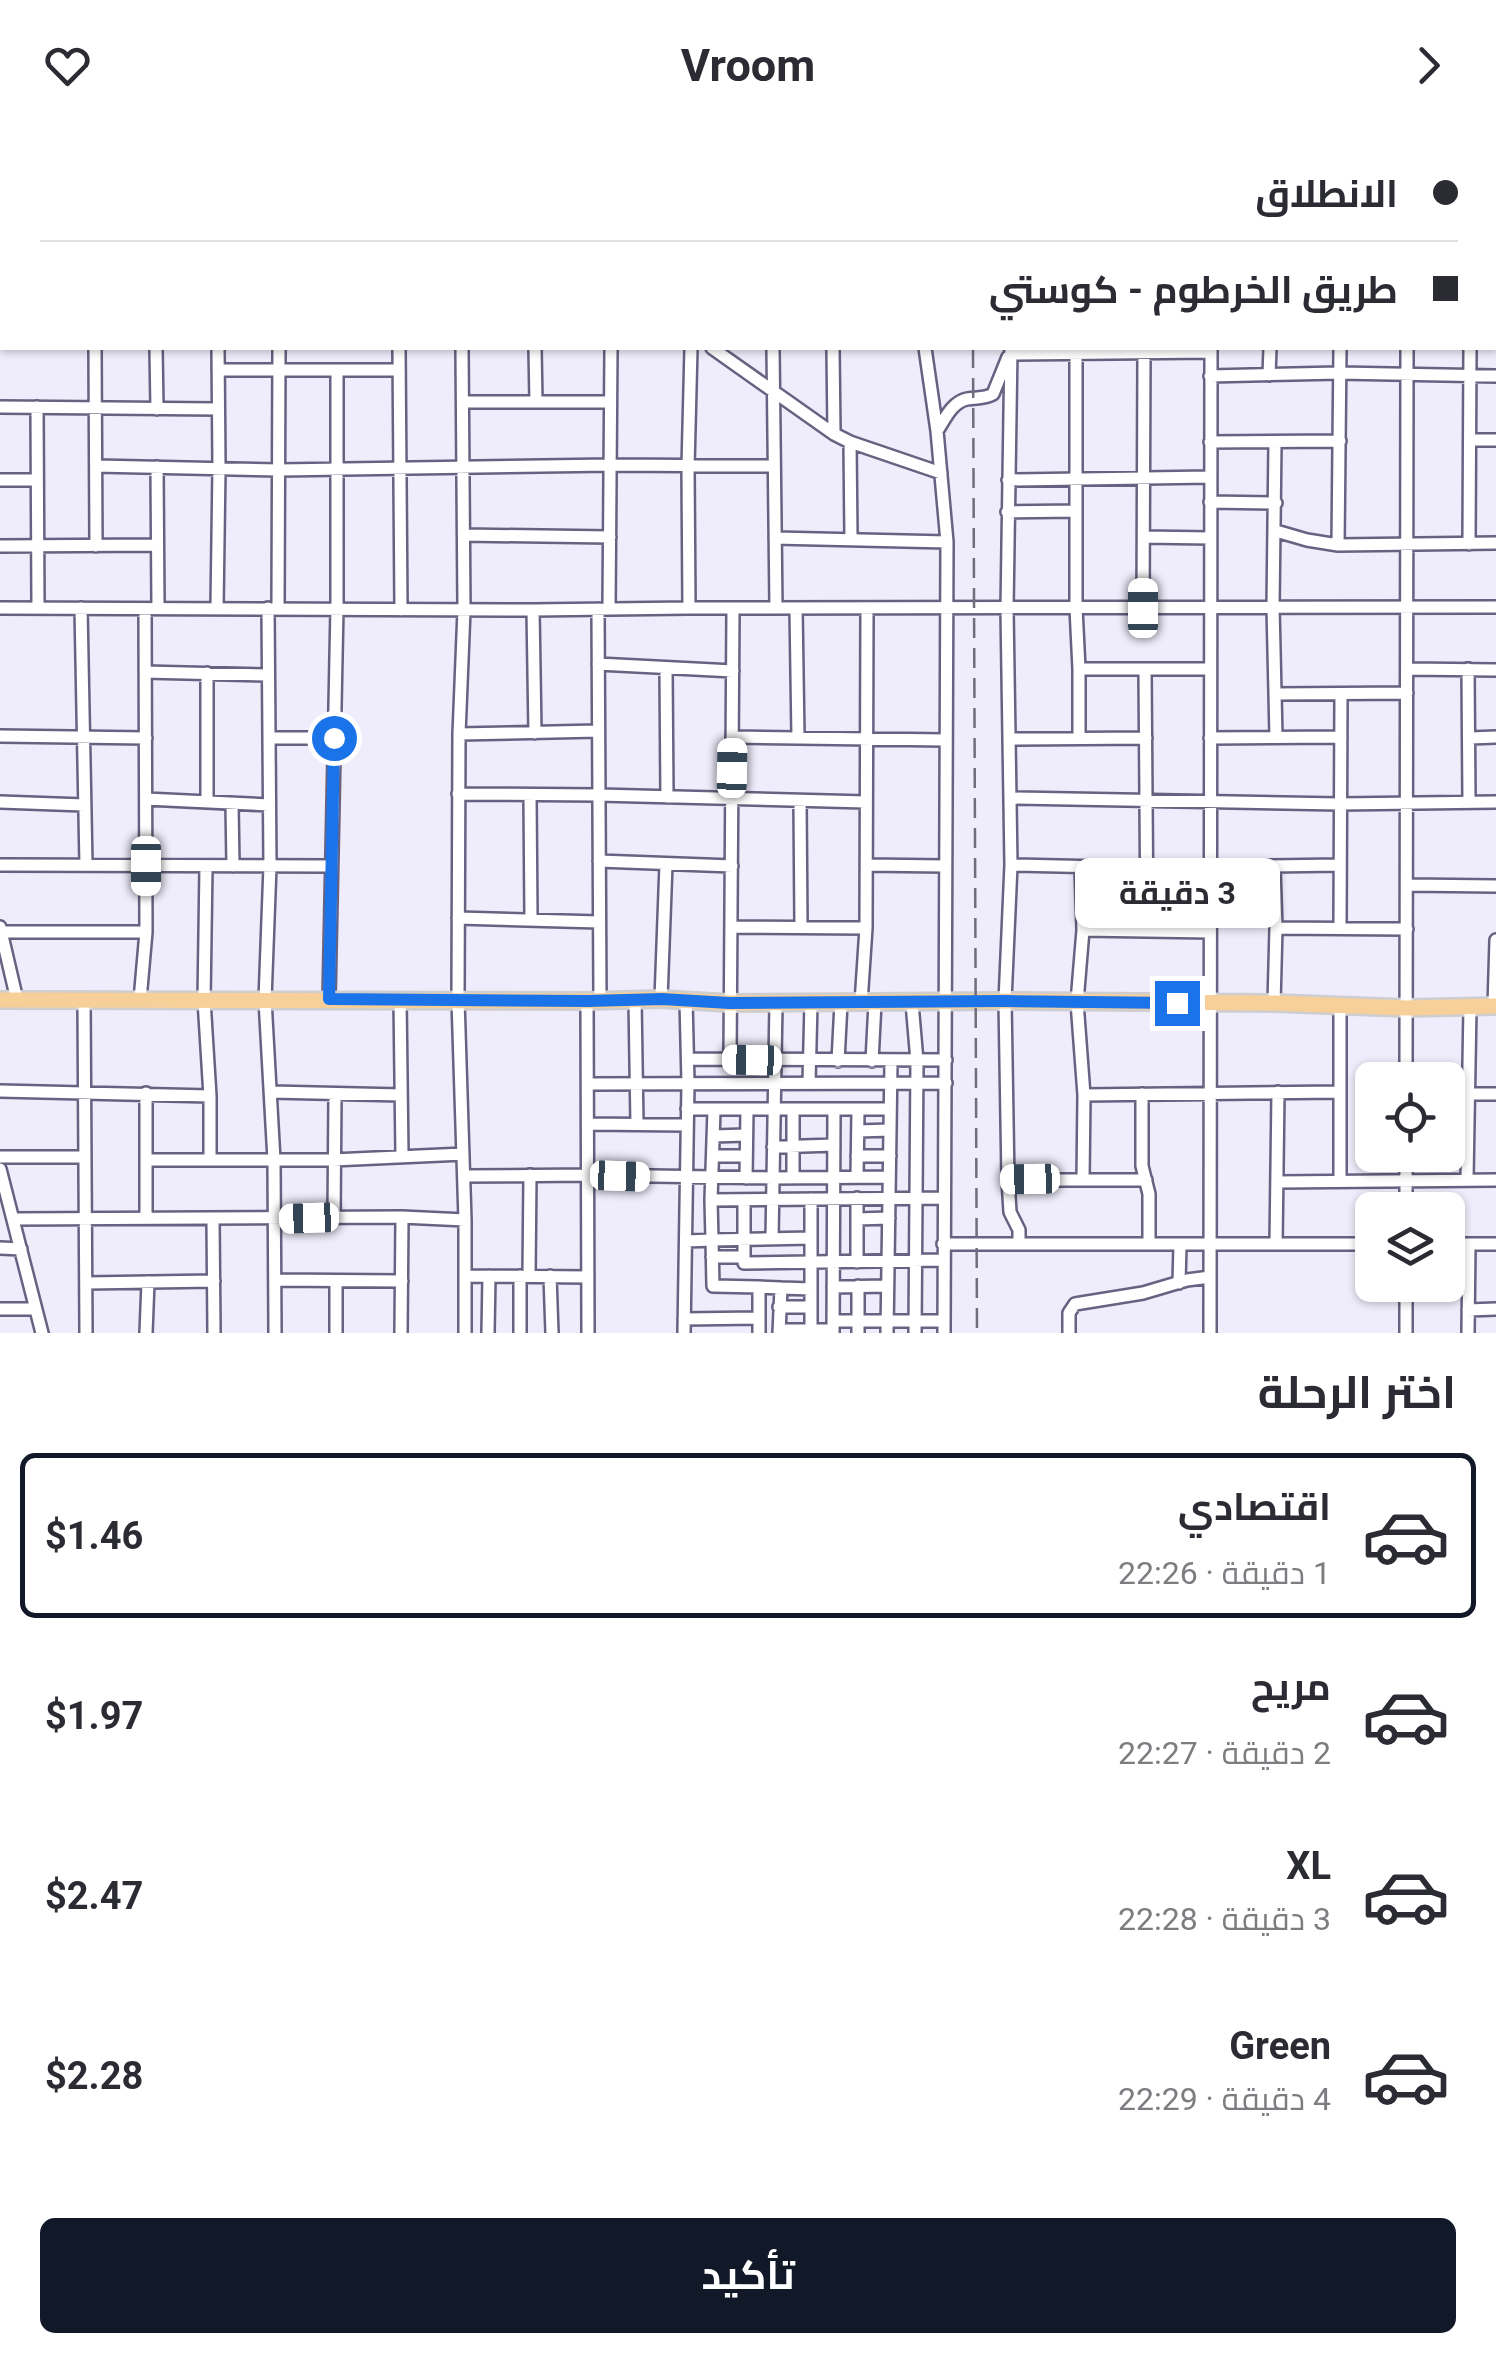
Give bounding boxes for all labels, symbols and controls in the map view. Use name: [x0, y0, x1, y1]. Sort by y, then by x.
icon: heart: [40, 38, 95, 93]
icon: forward: [1401, 38, 1456, 93]
text: Vroom: [681, 39, 815, 92]
text: الانطلاق: [1255, 172, 1398, 216]
text: طريق الخرطوم - كوستي: [989, 268, 1398, 312]
car: [1128, 578, 1158, 638]
route start: [312, 716, 357, 761]
car: [716, 738, 748, 798]
car: [131, 836, 161, 896]
callout: 3 دقيقة: [1074, 858, 1280, 928]
text: 3 دقيقة: [1119, 874, 1236, 912]
route end: [1155, 981, 1200, 1026]
car: [722, 1044, 782, 1076]
map controls: [1355, 1062, 1465, 1302]
button: locate: [1355, 1062, 1465, 1172]
car: [589, 1160, 651, 1192]
car: [1000, 1163, 1060, 1195]
button: layers: [1355, 1192, 1465, 1302]
car: [278, 1202, 340, 1234]
text: اختر الرحلة: [1258, 1366, 1456, 1419]
text: اقتصادي: [1178, 1485, 1331, 1529]
icon: car: [1361, 1491, 1451, 1581]
text: $1.46: [45, 1514, 143, 1558]
text: 1 دقيقة · 22:26: [1118, 1554, 1331, 1592]
text: مريح: [1251, 1665, 1331, 1709]
icon: car: [1361, 1671, 1451, 1761]
text: $1.97: [45, 1694, 143, 1738]
text: 2 دقيقة · 22:27: [1118, 1734, 1331, 1772]
text: XL: [1286, 1844, 1331, 1888]
icon: car: [1361, 1851, 1451, 1941]
text: $2.47: [45, 1874, 143, 1918]
text: 3 دقيقة · 22:28: [1118, 1900, 1331, 1938]
text: Green: [1229, 2024, 1331, 2068]
icon: car: [1361, 2031, 1451, 2121]
text: $2.28: [45, 2054, 143, 2098]
text: 4 دقيقة · 22:29: [1118, 2080, 1331, 2118]
button: تأكيد: [40, 2218, 1456, 2333]

